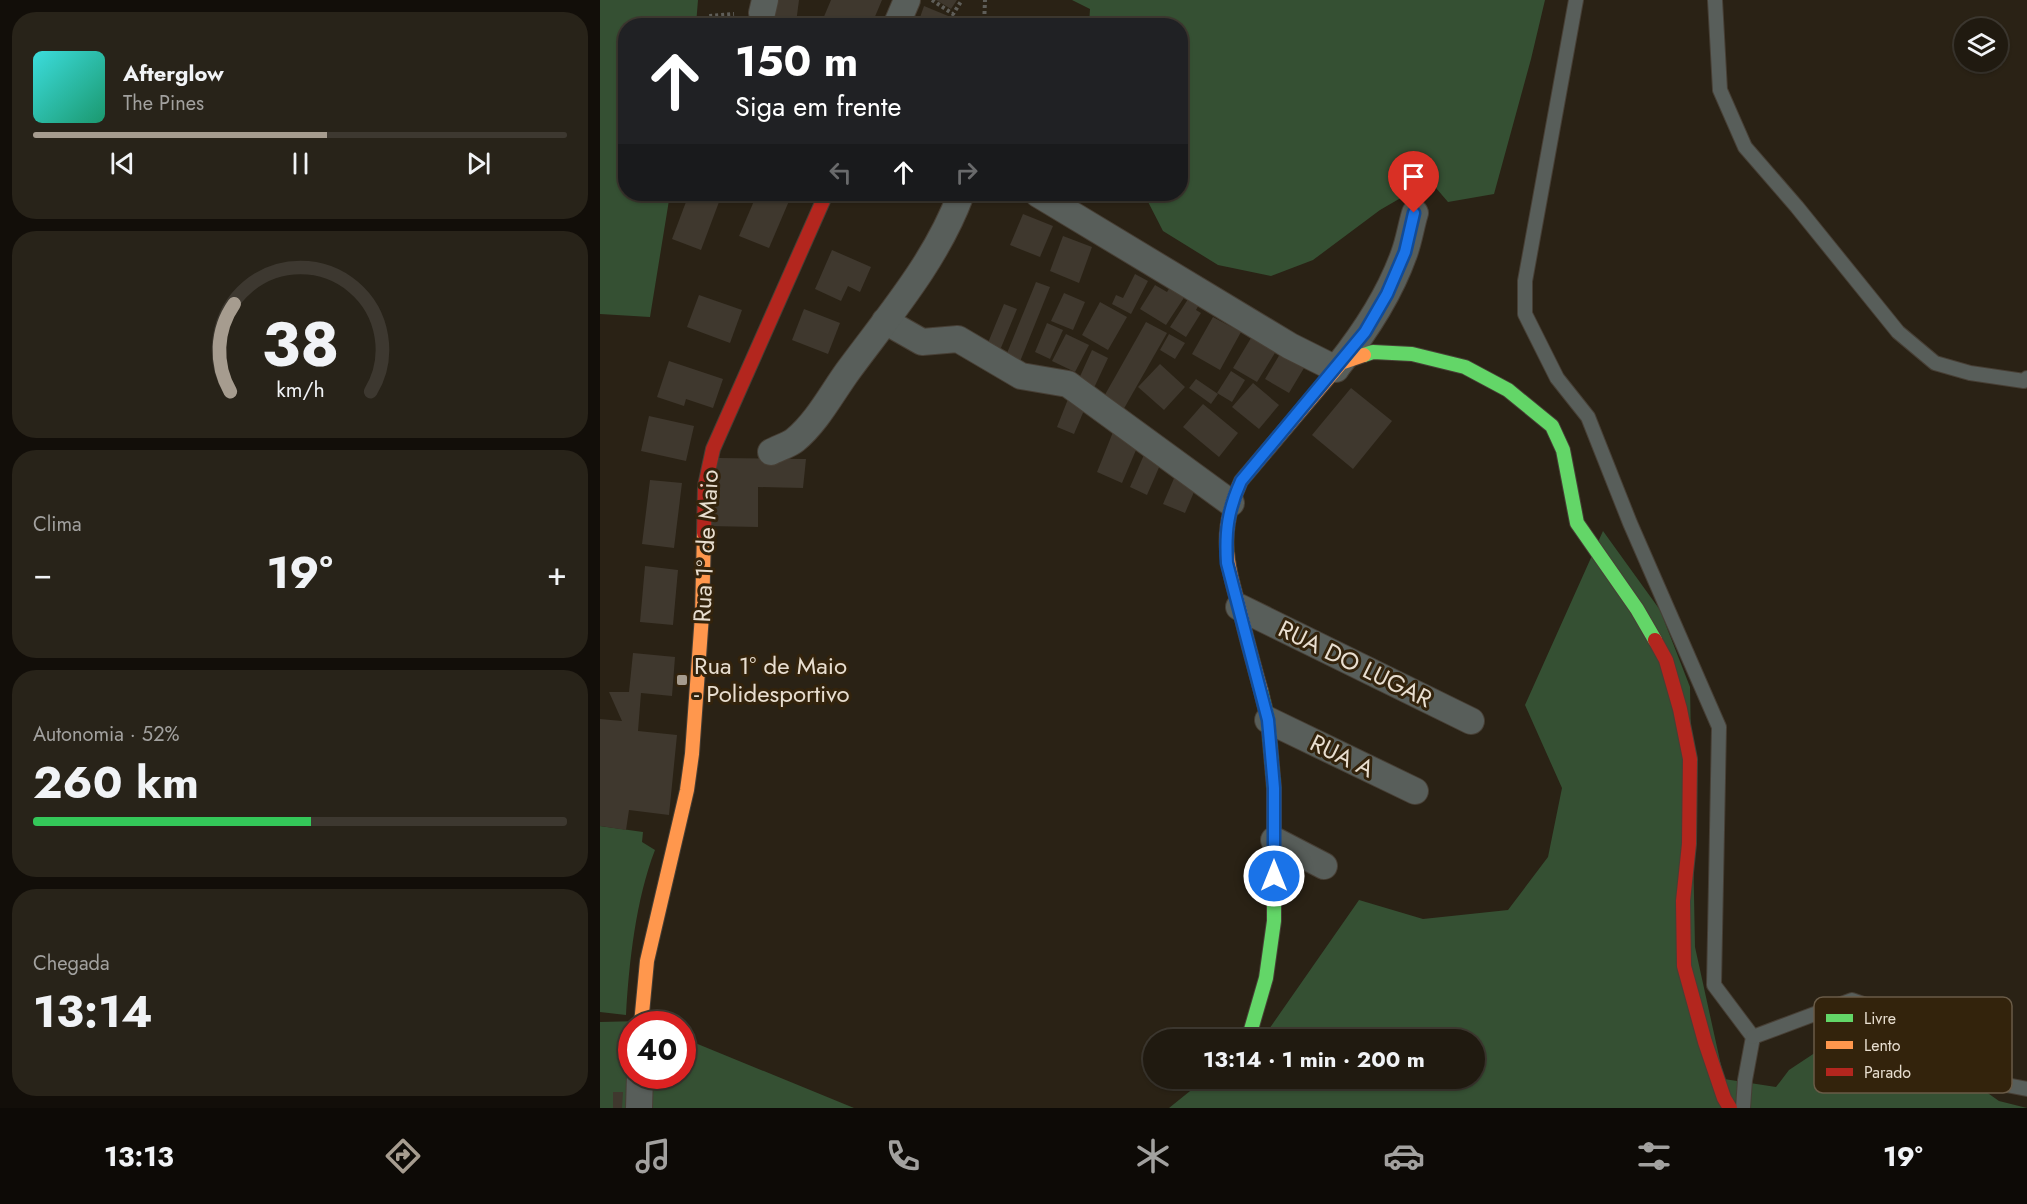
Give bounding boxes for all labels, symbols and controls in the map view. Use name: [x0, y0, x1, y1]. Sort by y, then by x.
map controls: [1954, 18, 2008, 72]
button: layers: [1954, 18, 2008, 72]
text: 150 m: [735, 31, 858, 92]
icon: ahead: [636, 42, 714, 120]
text: Afterglow: [123, 57, 224, 89]
text: Siga em frente: [735, 87, 901, 126]
text: The Pines: [123, 89, 204, 118]
icon: previous: [106, 147, 139, 180]
icon: pause: [284, 147, 317, 180]
icon: next: [462, 147, 495, 180]
pin: [1388, 151, 1439, 213]
icon: left: [824, 156, 857, 189]
icon: ahead: [887, 156, 920, 189]
icon: right: [950, 156, 983, 189]
icon: arrive: [1397, 160, 1430, 193]
text: 38: [261, 299, 339, 389]
text: km/h: [276, 374, 324, 405]
street label: Rua 1º de Maio: [684, 469, 727, 623]
text: Clima: [33, 510, 82, 539]
text: 19°: [266, 540, 333, 605]
text: −: [33, 550, 52, 597]
text: +: [547, 550, 567, 597]
street label: RUA DO LUGAR: [1273, 611, 1438, 716]
place label: Rua 1º de Maio - Polidesportivo: [694, 648, 850, 711]
marker: Rua 1º de Maio - Polidesportivo: [675, 673, 689, 687]
text: Autonomia · 52%: [33, 720, 180, 749]
street label: RUA A: [1304, 725, 1380, 786]
text: 260 km: [33, 750, 199, 815]
position arrow: [1242, 844, 1306, 908]
text: Chegada: [33, 949, 110, 978]
text: 13:14: [33, 979, 153, 1044]
legend: [1814, 997, 2012, 1093]
text: Livre: [1864, 1007, 1896, 1030]
speed limit sign: 40: [618, 1011, 696, 1089]
text: Lento: [1864, 1034, 1901, 1057]
text: 13:14 · 1 min · 200 m: [1203, 1043, 1425, 1075]
text: Parado: [1864, 1061, 1911, 1084]
icon: directions: [382, 1135, 424, 1177]
icon: music: [632, 1135, 674, 1177]
icon: phone: [882, 1135, 924, 1177]
icon: climate: [1132, 1135, 1174, 1177]
icon: car: [1383, 1135, 1425, 1177]
icon: filters: [1633, 1135, 1675, 1177]
text: 13:13: [104, 1137, 174, 1176]
text: 19°: [1883, 1137, 1923, 1176]

